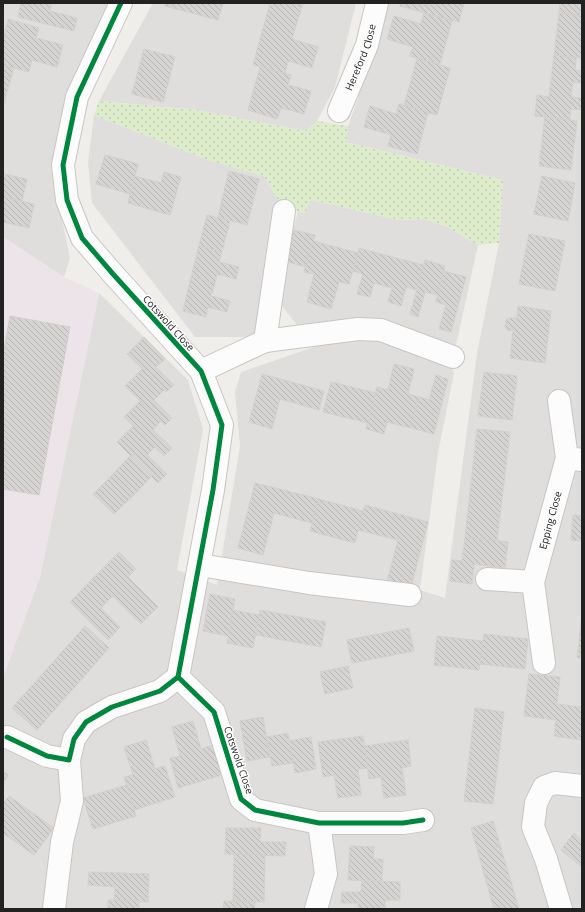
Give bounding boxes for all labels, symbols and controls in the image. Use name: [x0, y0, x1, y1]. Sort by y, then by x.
street label: Hereford Close: [342, 22, 379, 93]
street label: Cotswold Close: [140, 292, 198, 354]
street label: Epping Close: [535, 489, 565, 551]
street label: Cotswold Close: [221, 724, 257, 796]

